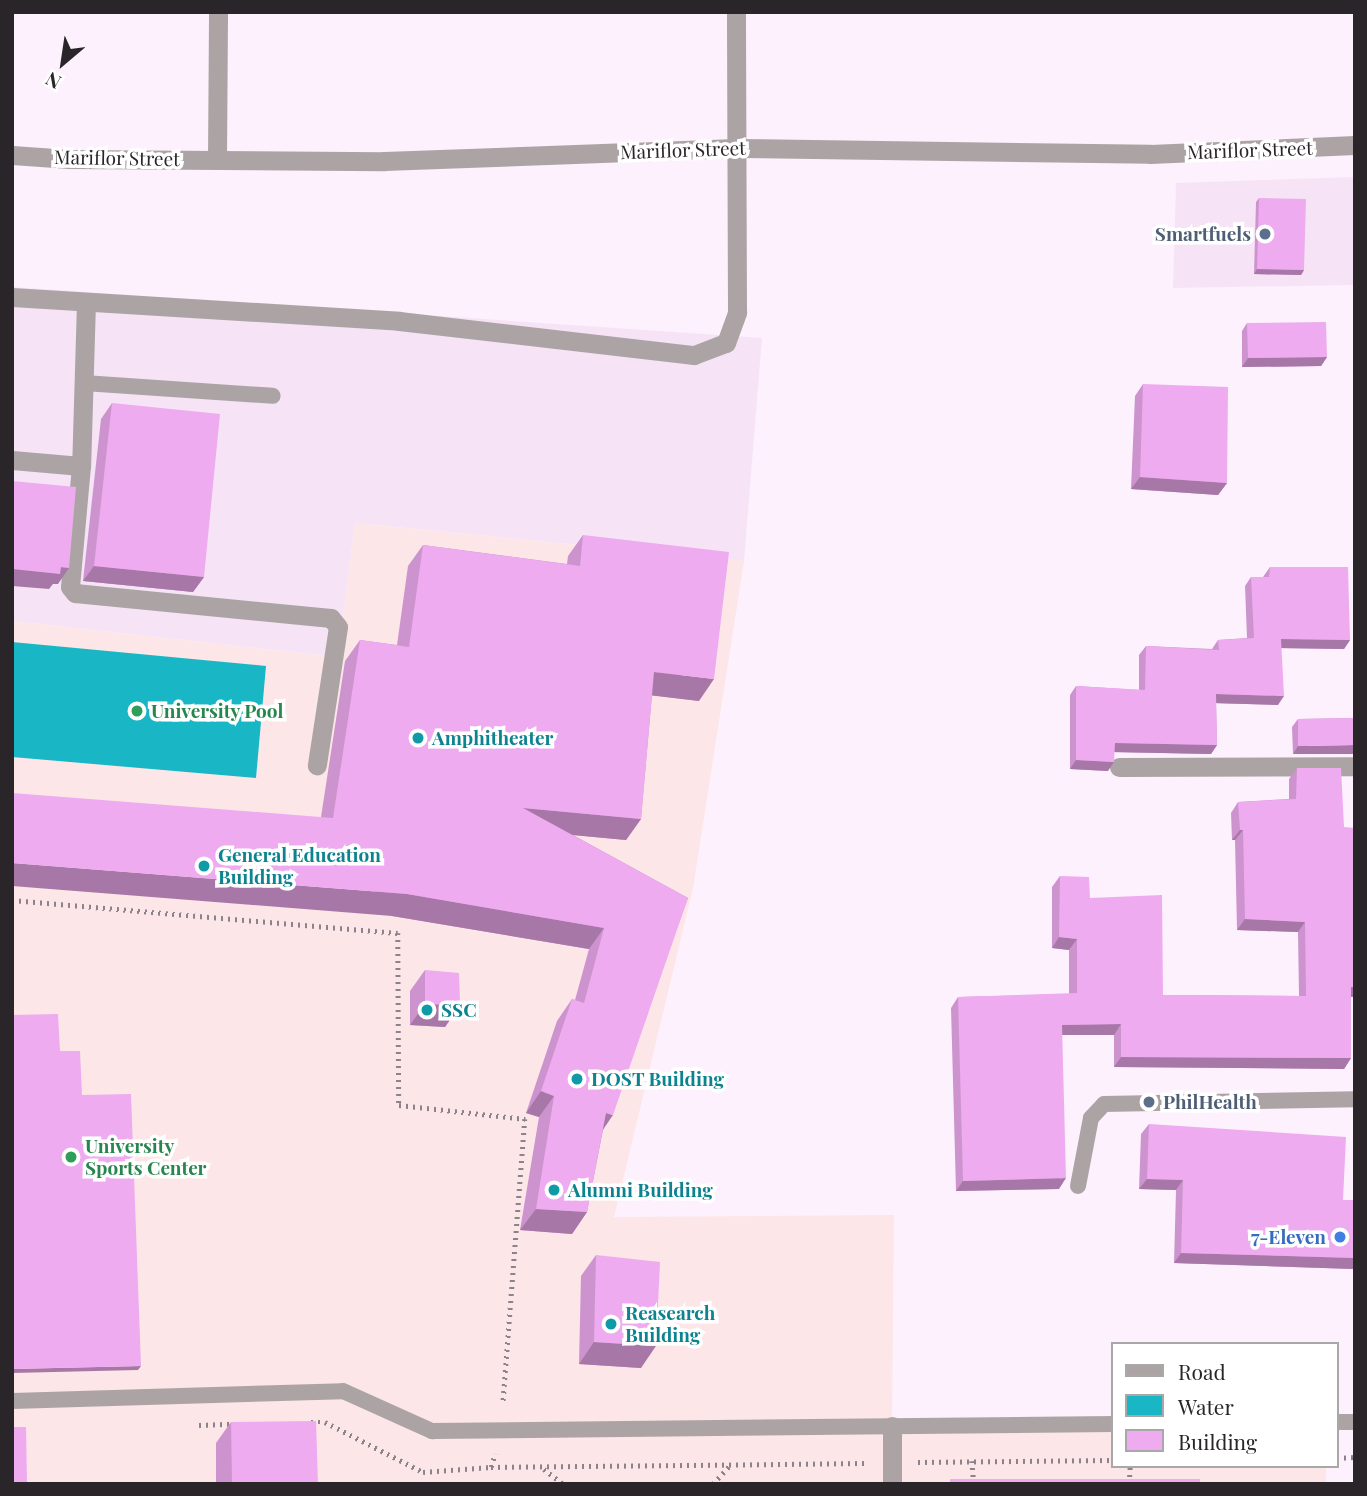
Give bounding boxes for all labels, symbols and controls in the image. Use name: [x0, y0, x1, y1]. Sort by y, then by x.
north arrow: [28, 28, 98, 98]
text: N: [41, 67, 65, 96]
street label: Mariflor Street: [620, 136, 746, 164]
street label: Mariflor Street: [1187, 136, 1313, 164]
street label: Mariflor Street: [54, 146, 180, 170]
place label: Smartfuels: [1155, 223, 1251, 245]
marker: Smartfuels: [1257, 226, 1273, 242]
place label: University Pool: [151, 700, 284, 722]
marker: University Pool: [129, 703, 145, 719]
place label: Amphitheater: [432, 727, 553, 749]
marker: Amphitheater: [410, 730, 426, 746]
place label: General Education Building: [218, 844, 381, 888]
marker: General Education Building: [196, 858, 212, 874]
place label: SSC: [441, 999, 477, 1021]
marker: SSC: [419, 1002, 435, 1018]
place label: DOST Building: [591, 1068, 724, 1090]
marker: DOST Building: [569, 1071, 585, 1087]
place label: PhilHealth: [1163, 1091, 1257, 1113]
marker: PhilHealth: [1141, 1094, 1157, 1110]
place label: University Sports Center: [85, 1135, 206, 1179]
marker: University Sports Center: [63, 1149, 79, 1165]
place label: Alumni Building: [568, 1179, 713, 1201]
marker: Alumni Building: [546, 1182, 562, 1198]
place label: 7-Eleven: [1251, 1226, 1326, 1248]
marker: 7-Eleven: [1332, 1229, 1348, 1245]
place label: Reasearch Building: [625, 1302, 715, 1346]
marker: Reasearch Building: [603, 1316, 619, 1332]
legend: [1112, 1342, 1339, 1468]
text: Road: [1178, 1357, 1226, 1385]
text: Water: [1178, 1392, 1234, 1420]
text: Building: [1178, 1427, 1257, 1455]

